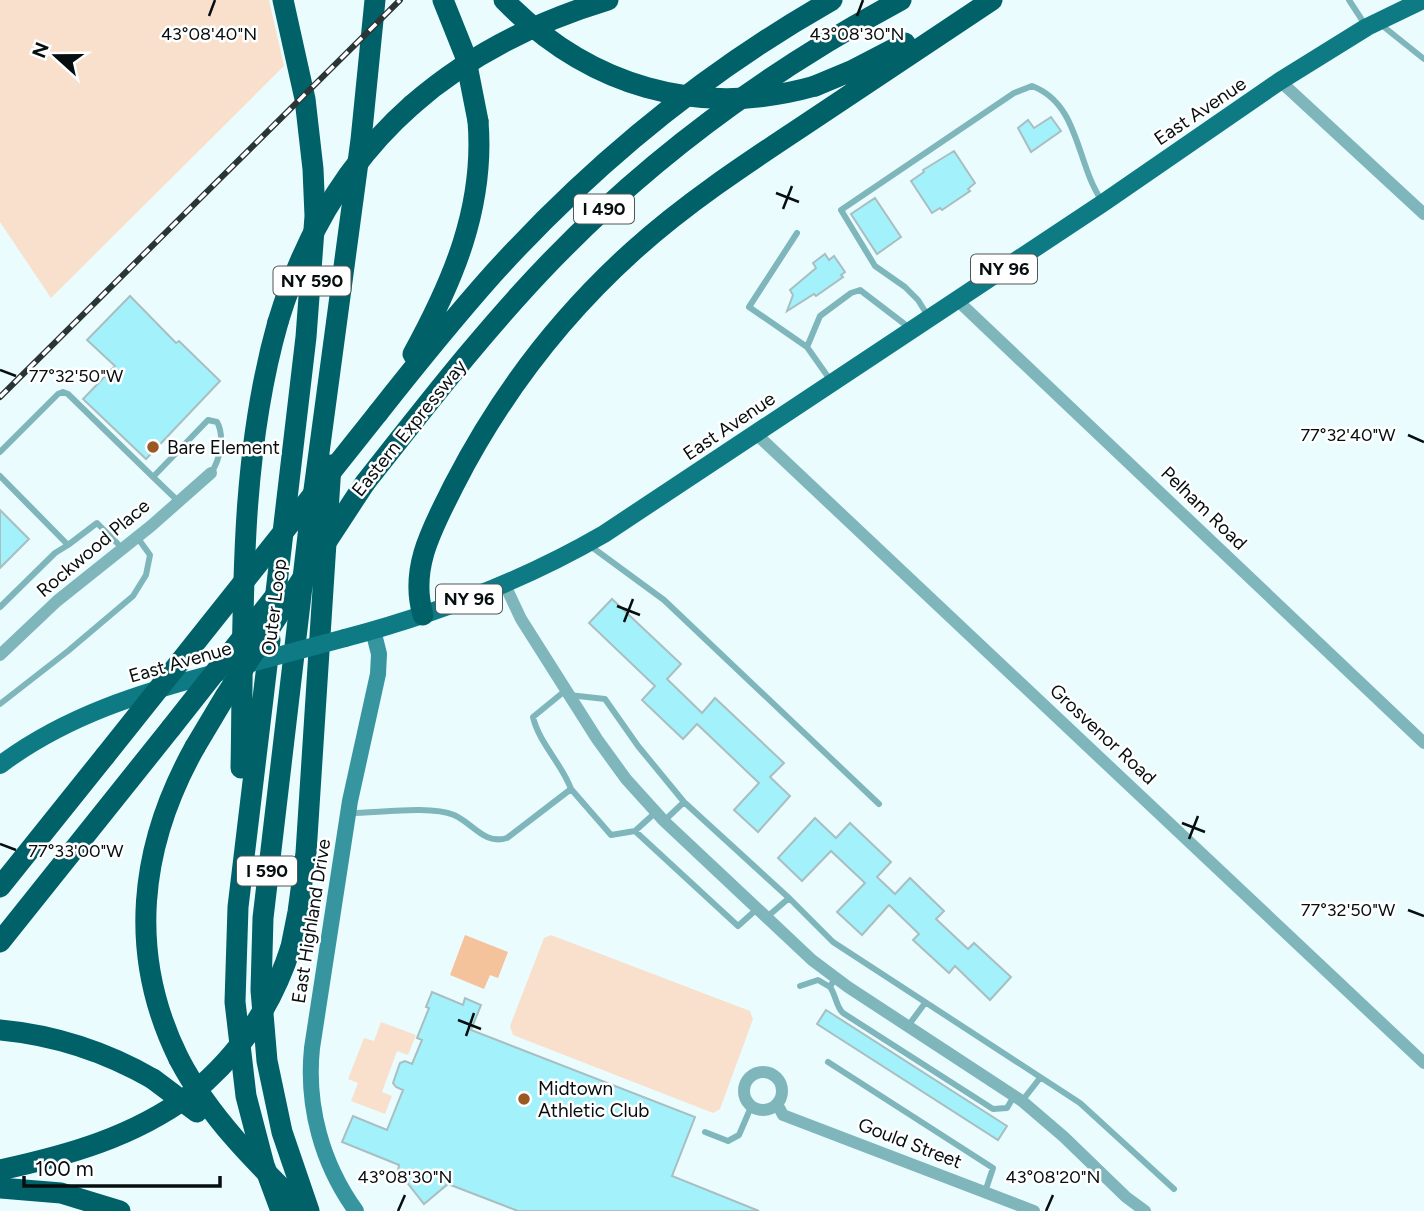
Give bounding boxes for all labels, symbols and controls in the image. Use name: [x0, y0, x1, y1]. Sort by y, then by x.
north arrow: [21, 21, 91, 91]
text: 43°08'40"N: [161, 23, 257, 45]
text: 43°08'30"N: [810, 23, 904, 45]
text: N: [27, 39, 54, 61]
street label: East Avenue: [1150, 72, 1250, 150]
road number: I 490: [574, 194, 634, 224]
road number: NY 96: [971, 255, 1037, 284]
road number: NY 590: [274, 267, 350, 296]
street label: Eastern Expressway: [347, 355, 471, 501]
text: 77°32'50"W: [29, 365, 124, 387]
street label: East Avenue: [679, 387, 779, 465]
text: 77°32'40"W: [1300, 424, 1396, 446]
place label: Bare Element: [167, 436, 280, 459]
marker: Bare Element: [145, 439, 161, 455]
street label: Pelham Road: [1156, 461, 1252, 555]
street label: Rockwood Place: [32, 494, 154, 602]
street label: Outer Loop: [257, 557, 291, 657]
road number: NY 96: [436, 584, 502, 614]
street label: East Avenue: [126, 636, 234, 688]
street label: Grosvenor Road: [1045, 679, 1161, 789]
street label: East Highland Drive: [287, 837, 335, 1005]
text: 77°33'00"W: [28, 840, 124, 862]
road number: I 590: [237, 856, 297, 886]
text: 77°32'50"W: [1301, 899, 1396, 921]
place label: Midtown Athletic Club: [538, 1077, 649, 1122]
marker: Midtown Athletic Club: [516, 1091, 532, 1107]
street label: Gould Street: [855, 1113, 965, 1173]
scale bar: [24, 1144, 220, 1188]
text: 100 m: [35, 1156, 94, 1181]
text: 43°08'30"N: [358, 1166, 452, 1188]
text: 43°08'20"N: [1005, 1166, 1101, 1188]

